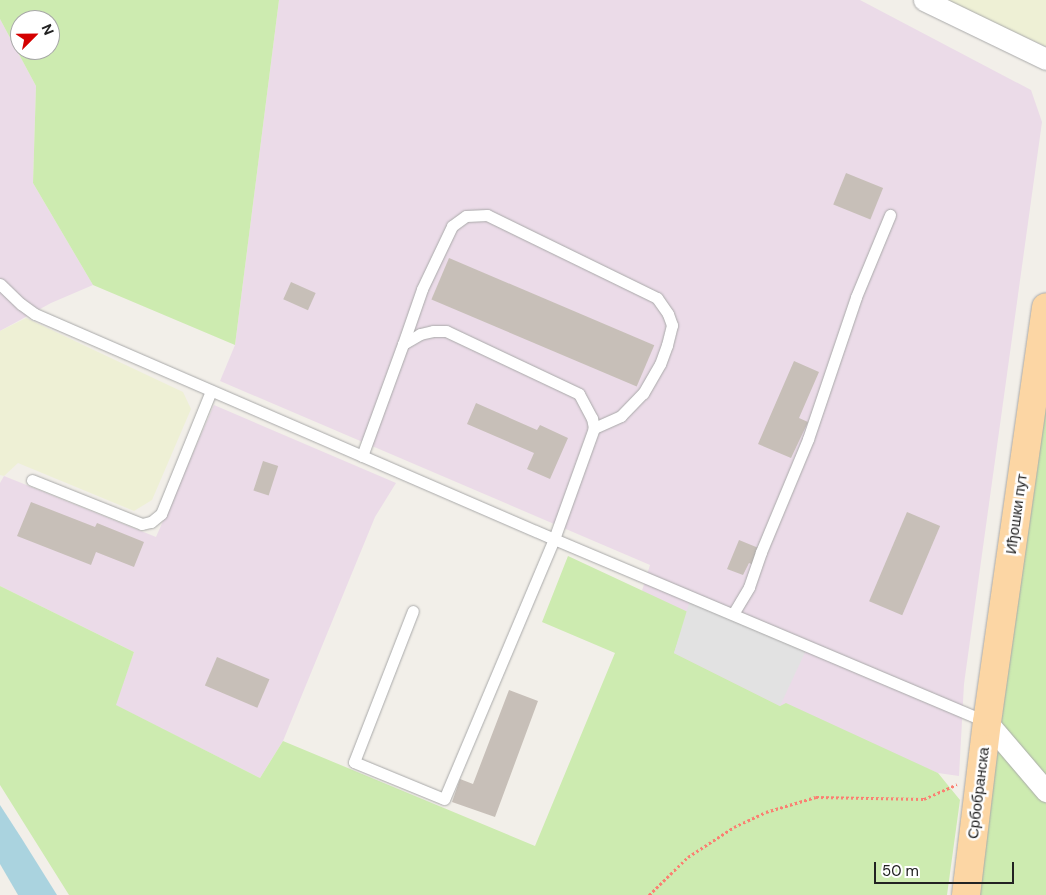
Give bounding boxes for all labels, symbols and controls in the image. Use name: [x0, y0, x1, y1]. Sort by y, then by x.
north arrow: [10, 10, 60, 60]
text: N: [38, 21, 58, 38]
street label: Иђошки пут: [1002, 473, 1032, 555]
street label: Србобранска: [964, 746, 994, 840]
scale bar: [876, 852, 1016, 884]
text: 50 m: [882, 861, 919, 881]

